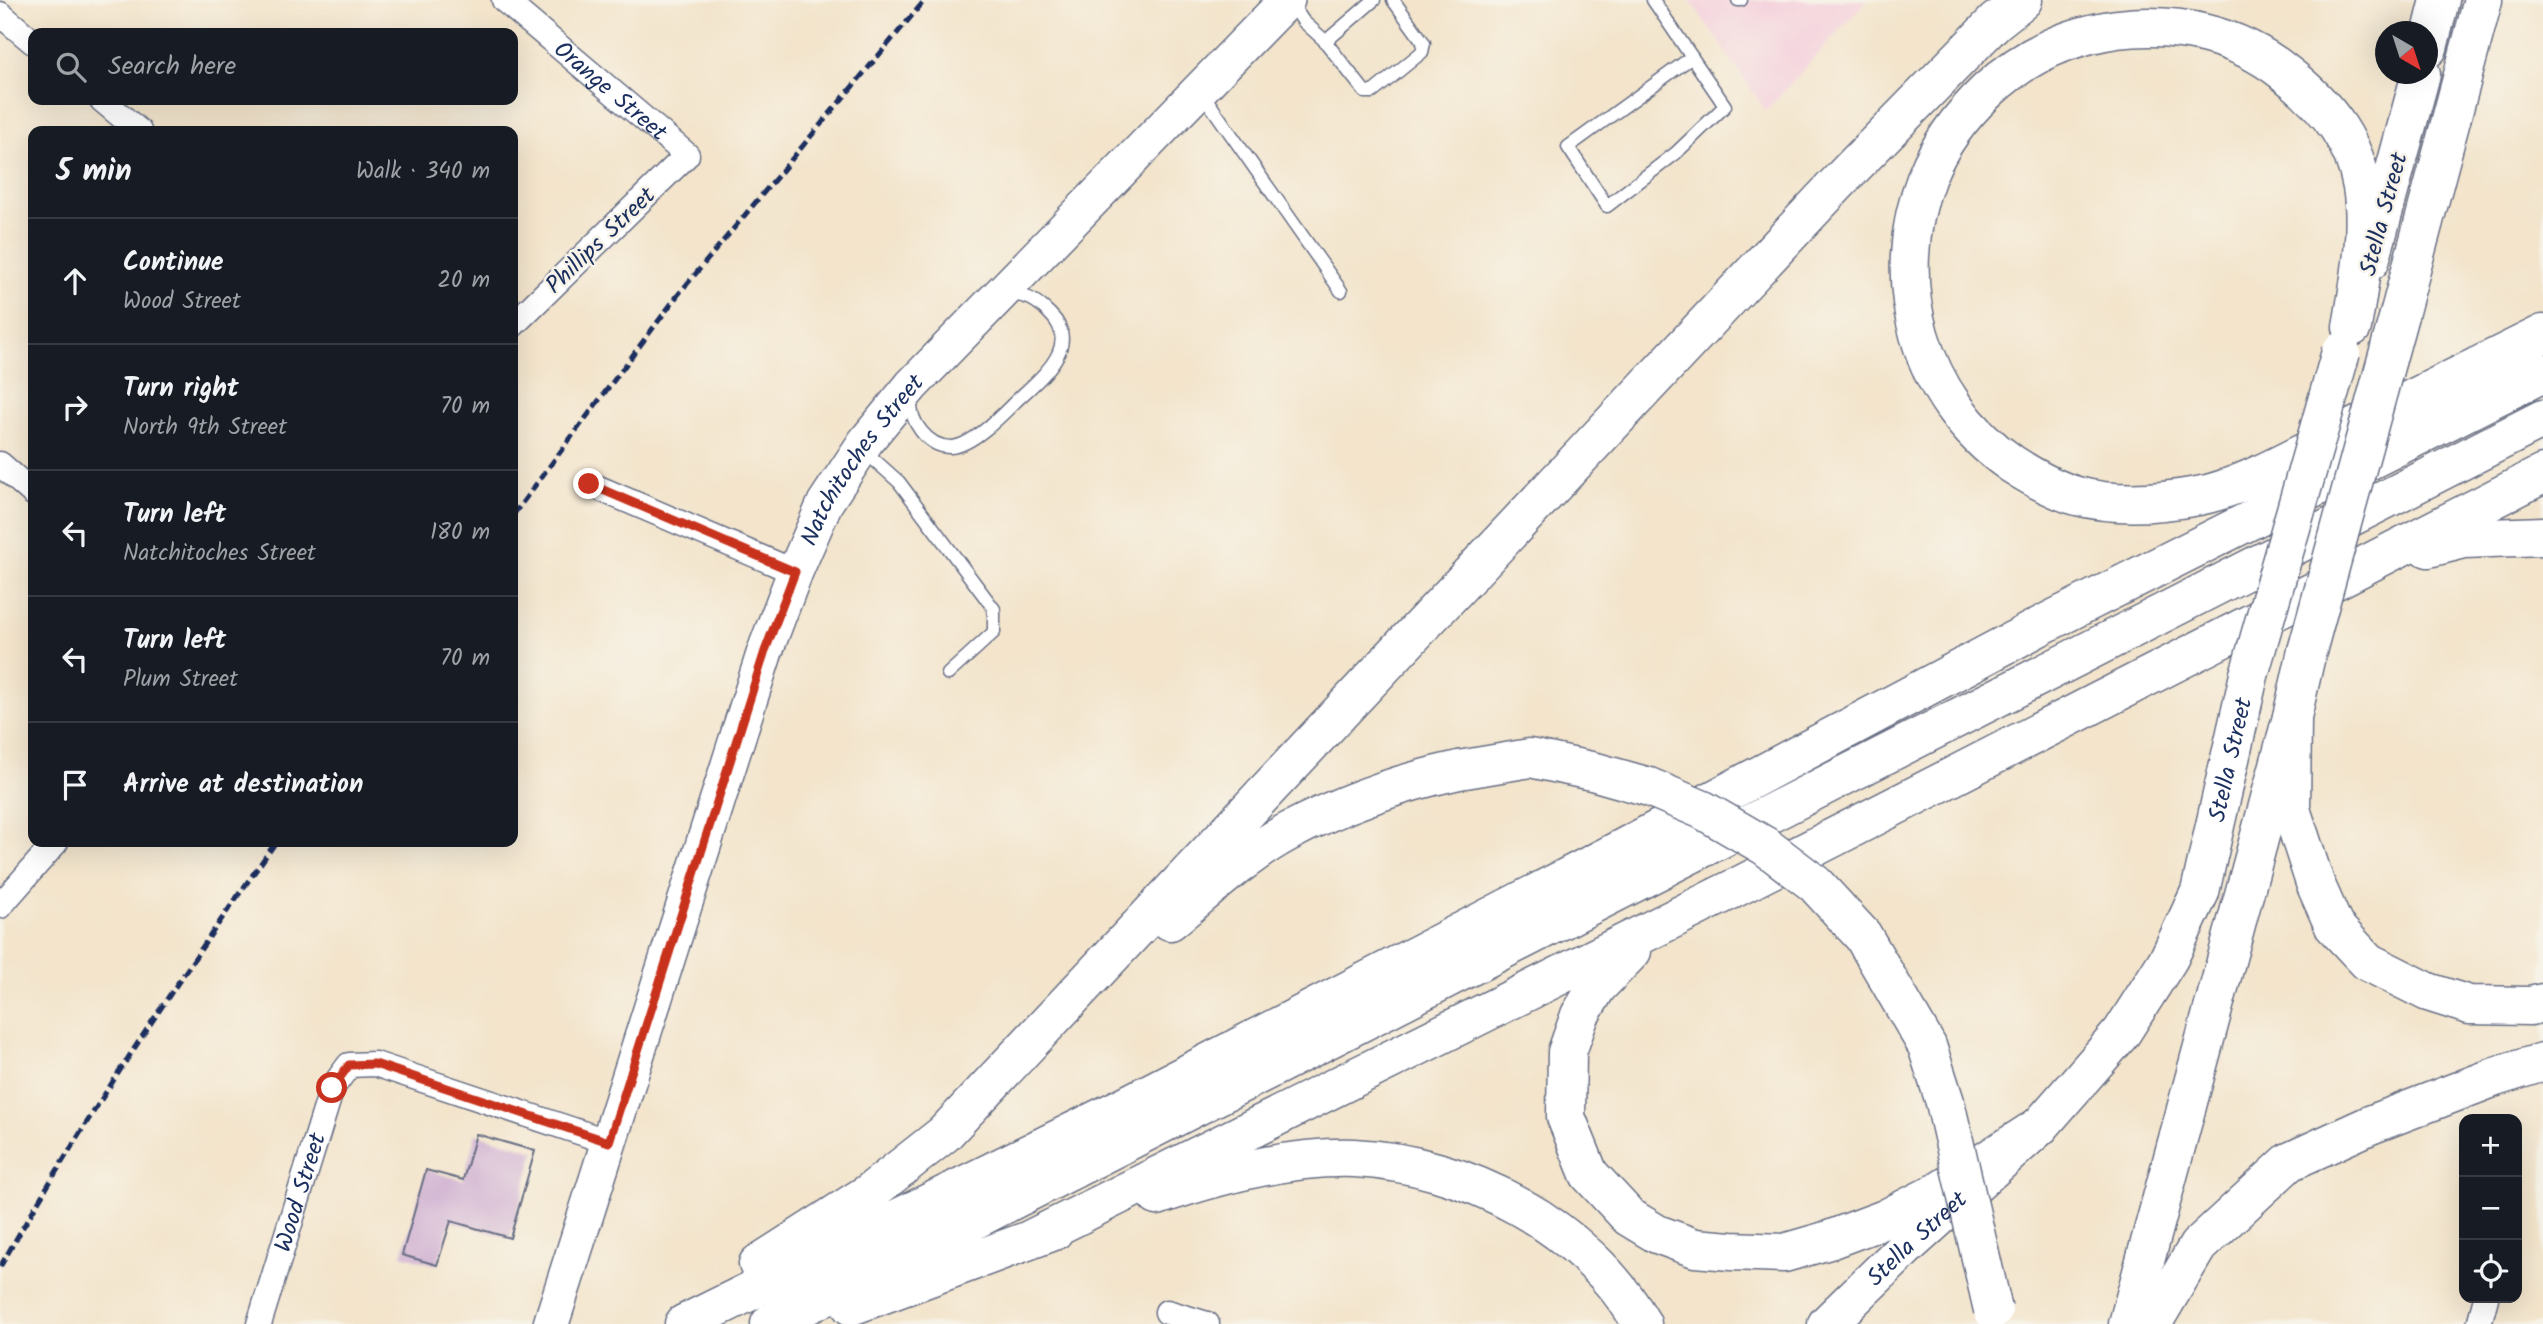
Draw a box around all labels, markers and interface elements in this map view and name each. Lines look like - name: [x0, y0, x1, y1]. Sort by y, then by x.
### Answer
- north arrow: [2375, 21, 2438, 84]
- search box: [28, 28, 518, 105]
- street label: Orange Street: [544, 32, 676, 152]
- text: Search here: [108, 46, 236, 88]
- icon: search: [52, 48, 90, 86]
- text: 5 min: [56, 148, 132, 196]
- street label: Stella Street: [2349, 148, 2420, 280]
- text: Walk · 340 m: [356, 154, 490, 190]
- street label: Phillips Street: [537, 177, 666, 304]
- text: Continue: [123, 242, 224, 284]
- icon: ahead: [56, 262, 94, 300]
- text: 20 m: [438, 263, 490, 299]
- text: Wood Street: [123, 284, 241, 320]
- street label: Natchitoches Street: [791, 365, 934, 552]
- text: Turn right: [123, 368, 239, 410]
- icon: right: [56, 388, 94, 426]
- text: 70 m: [440, 389, 490, 425]
- text: North 9th Street: [123, 410, 287, 446]
- route end: [573, 468, 604, 499]
- text: Turn left: [123, 494, 226, 536]
- icon: left: [56, 514, 94, 552]
- text: 180 m: [430, 515, 490, 551]
- text: Natchitoches Street: [123, 536, 316, 572]
- text: Turn left: [123, 620, 226, 662]
- icon: left: [56, 640, 94, 678]
- text: 70 m: [440, 641, 490, 677]
- text: Plum Street: [123, 662, 238, 698]
- street label: Stella Street: [2198, 693, 2264, 826]
- text: Arrive at destination: [123, 764, 363, 806]
- icon: arrive: [56, 766, 94, 804]
- route start: [316, 1072, 347, 1103]
- map controls: [2459, 1114, 2522, 1303]
- button: +: [2459, 1114, 2522, 1177]
- street label: Wood Street: [264, 1127, 338, 1257]
- button: −: [2459, 1177, 2522, 1240]
- street label: Stella Street: [1858, 1182, 1978, 1297]
- button: locate: [2459, 1240, 2522, 1303]

